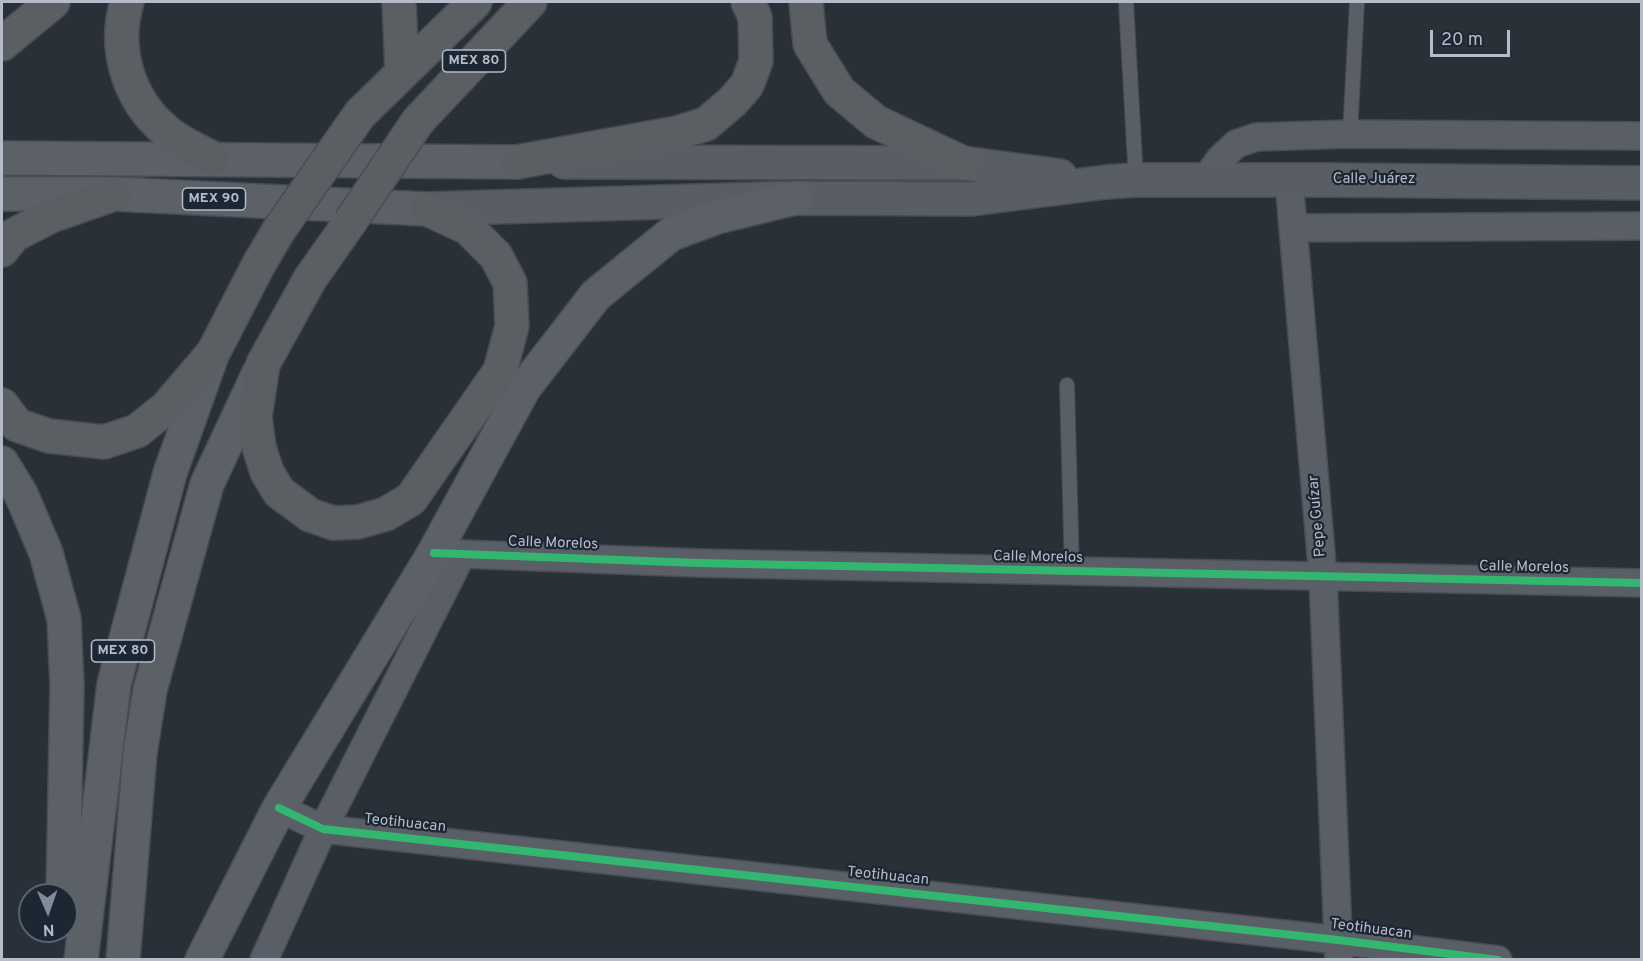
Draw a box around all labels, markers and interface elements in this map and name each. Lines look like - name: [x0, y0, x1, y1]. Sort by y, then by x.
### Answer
- scale bar: [1433, 18, 1512, 56]
- text: 20 m: [1441, 29, 1483, 52]
- road number: MEX 80: [442, 50, 506, 72]
- street label: Calle Juárez: [1333, 171, 1415, 189]
- road number: MEX 90: [182, 188, 246, 210]
- street label: Pepe Guízar: [1305, 474, 1331, 558]
- street label: Calle Morelos: [508, 533, 598, 555]
- street label: Calle Morelos: [993, 548, 1083, 568]
- street label: Calle Morelos: [1479, 558, 1569, 578]
- road number: MEX 80: [92, 640, 154, 662]
- street label: Teotihuacan: [363, 811, 447, 837]
- street label: Teotihuacan: [846, 864, 930, 890]
- north arrow: [18, 883, 78, 943]
- street label: Teotihuacan: [1329, 916, 1413, 944]
- text: N: [42, 919, 55, 939]

